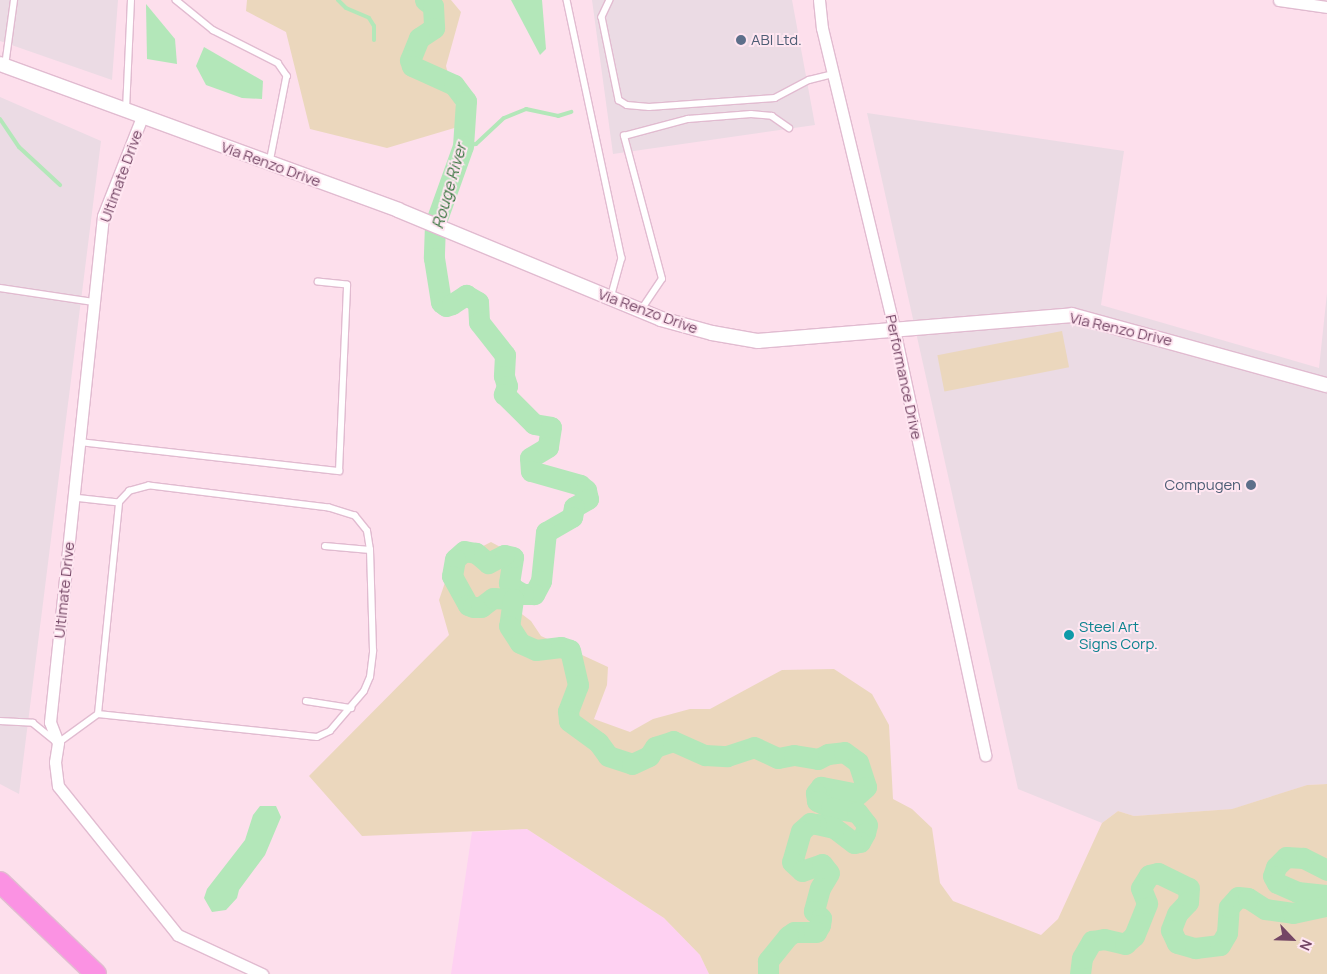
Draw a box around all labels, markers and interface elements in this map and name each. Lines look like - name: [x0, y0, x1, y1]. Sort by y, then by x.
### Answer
- place label: ABI Ltd.: [751, 31, 802, 49]
- marker: ABI Ltd.: [735, 34, 747, 46]
- street label: Ultimate Drive: [96, 127, 146, 225]
- street label: Via Renzo Drive: [219, 138, 323, 190]
- water label: Rouge River: [428, 141, 470, 231]
- street label: Via Renzo Drive: [596, 285, 700, 337]
- street label: Via Renzo Drive: [1068, 308, 1174, 350]
- street label: Performance Drive: [882, 313, 926, 441]
- place label: Compugen: [1165, 476, 1241, 494]
- marker: Compugen: [1245, 479, 1257, 491]
- street label: Ultimate Drive: [50, 541, 78, 639]
- place label: Steel Art Signs Corp.: [1079, 617, 1158, 652]
- marker: Steel Art Signs Corp.: [1063, 629, 1075, 641]
- north arrow: [1267, 914, 1317, 964]
- text: N: [1295, 937, 1317, 954]

